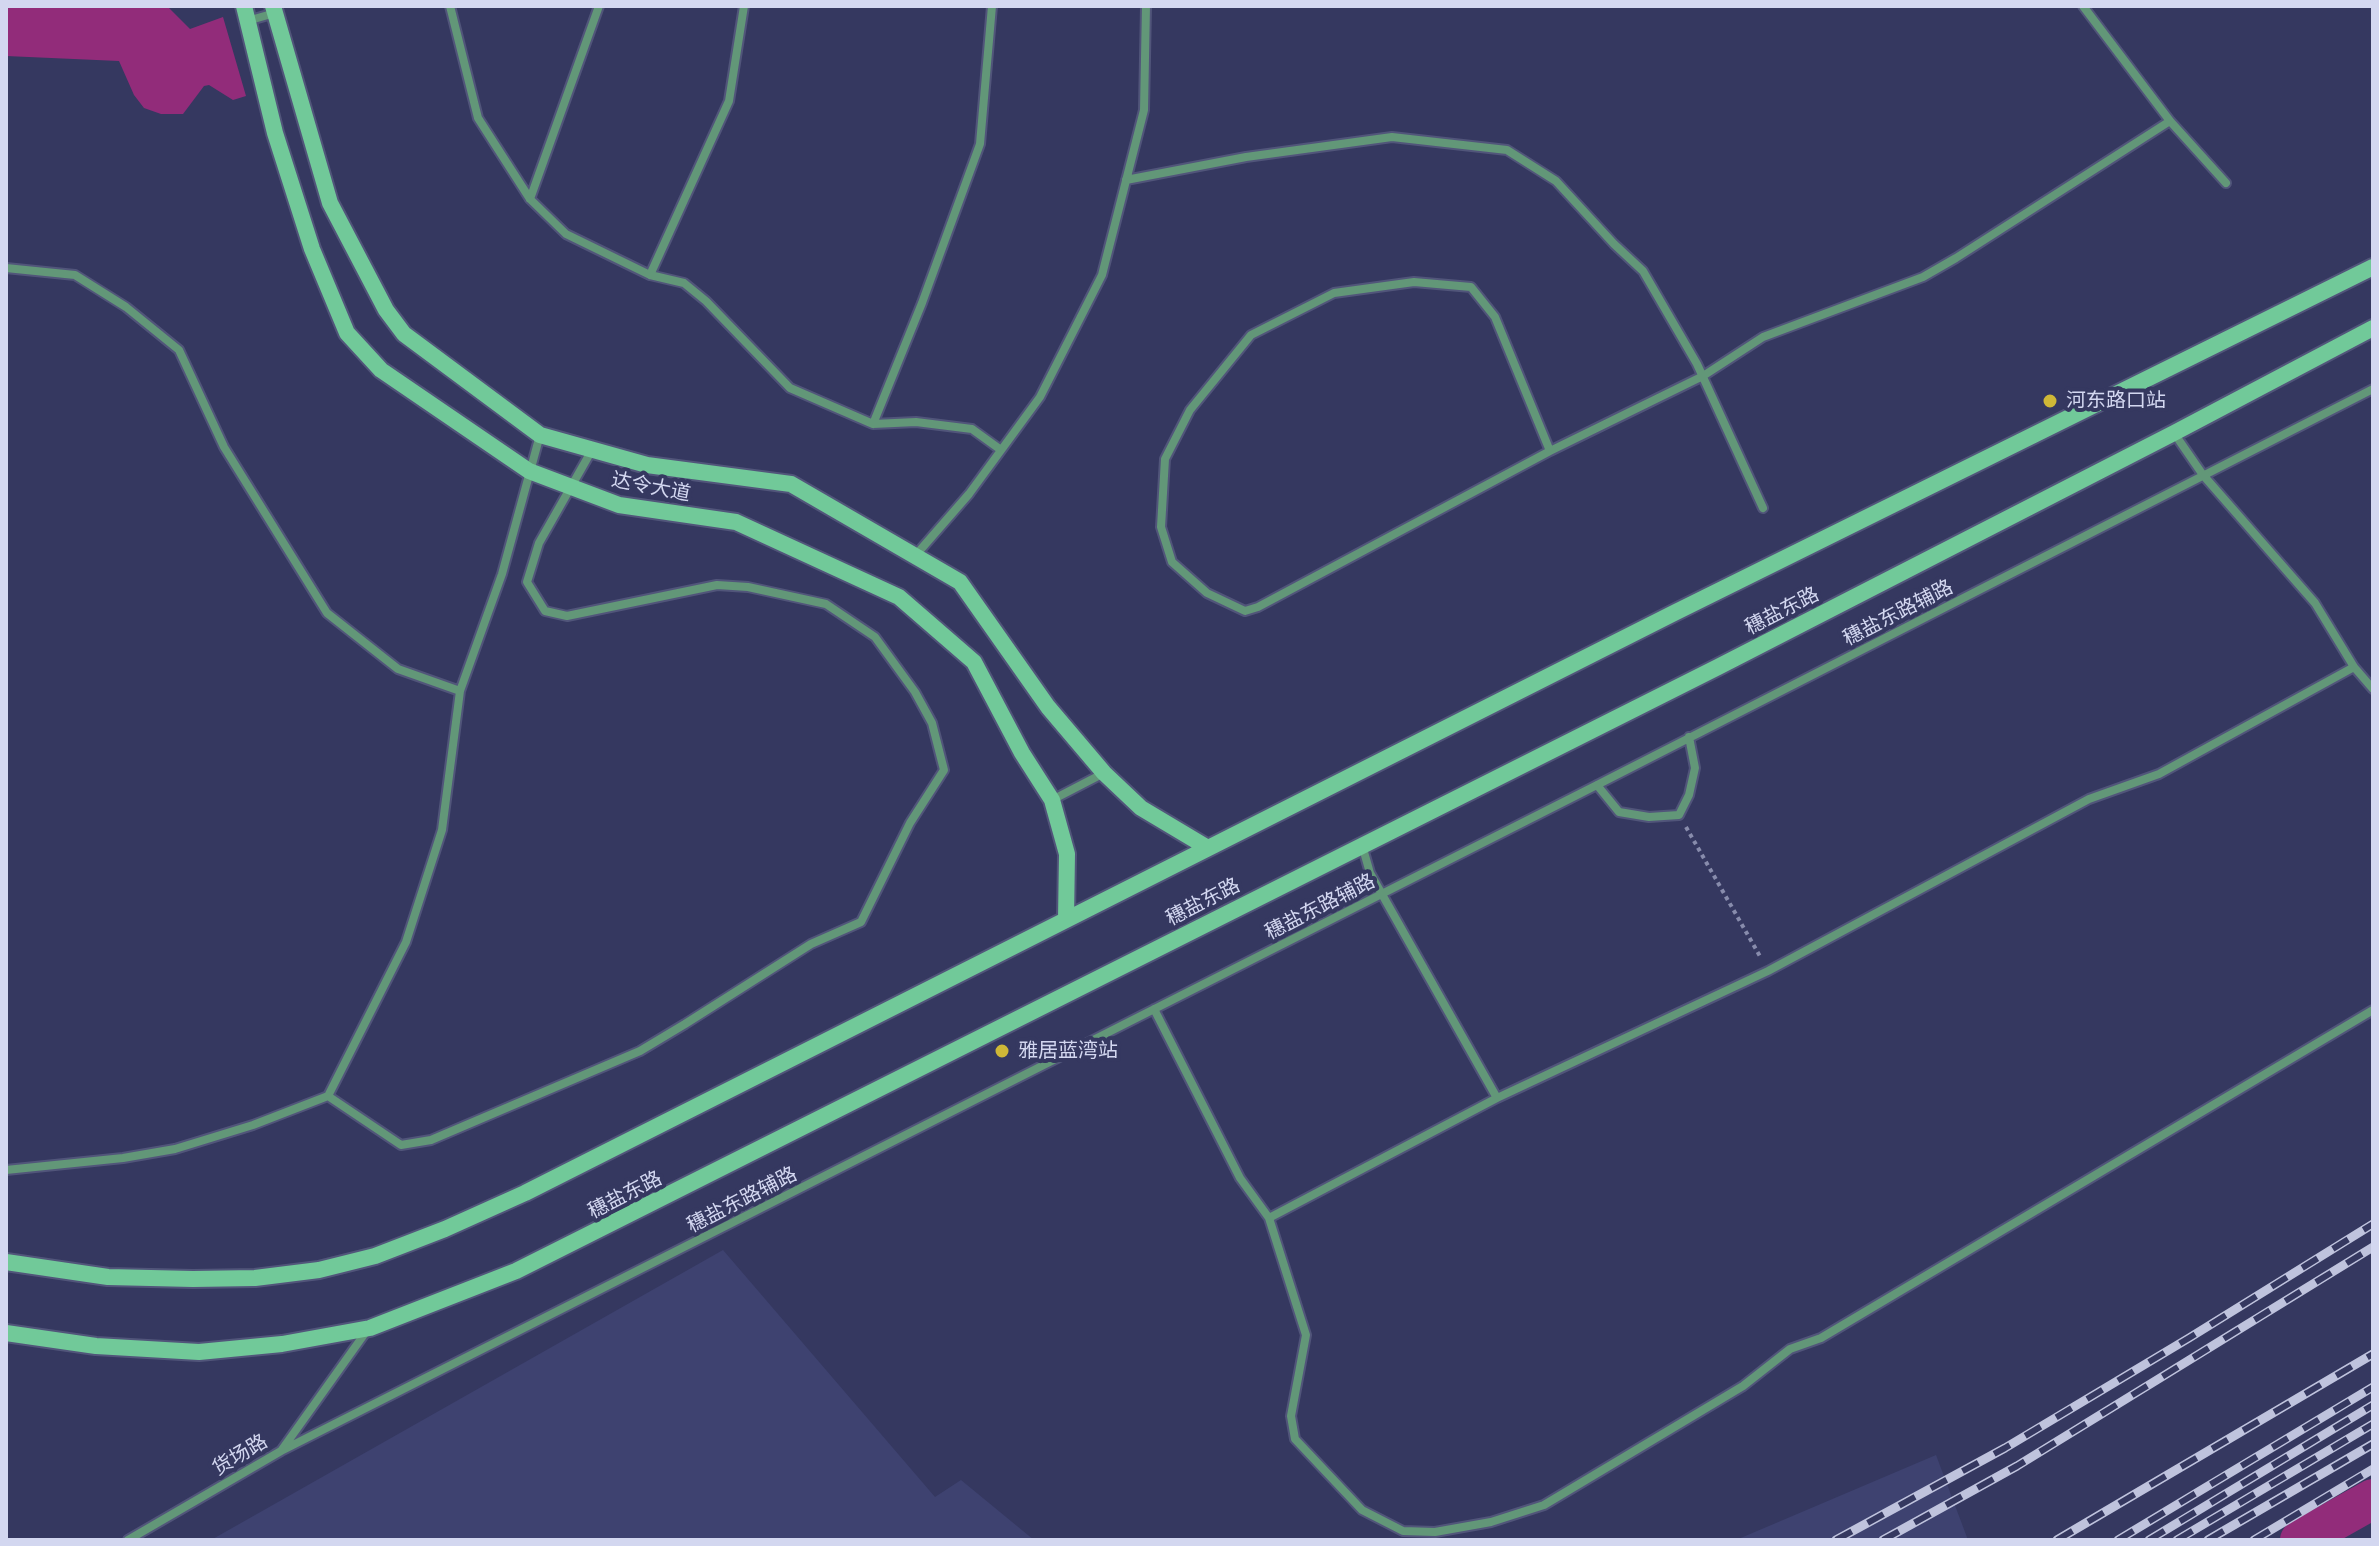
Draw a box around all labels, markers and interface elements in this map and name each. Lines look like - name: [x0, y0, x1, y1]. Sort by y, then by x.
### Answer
- place label: 河东路口站: [2066, 389, 2166, 413]
- marker: 河东路口站: [2041, 392, 2059, 410]
- street label: 达令大道: [609, 468, 693, 506]
- street label: 穗盐东路辅路: [1839, 575, 1957, 651]
- street label: 穗盐东路: [1741, 582, 1823, 640]
- street label: 穗盐东路辅路: [1261, 869, 1379, 945]
- street label: 穗盐东路: [1162, 873, 1244, 931]
- place label: 雅居蓝湾站: [1018, 1039, 1118, 1063]
- marker: 雅居蓝湾站: [993, 1042, 1011, 1060]
- street label: 穗盐东路辅路: [683, 1162, 801, 1238]
- street label: 穗盐东路: [584, 1166, 666, 1224]
- street label: 货场路: [208, 1429, 272, 1481]

